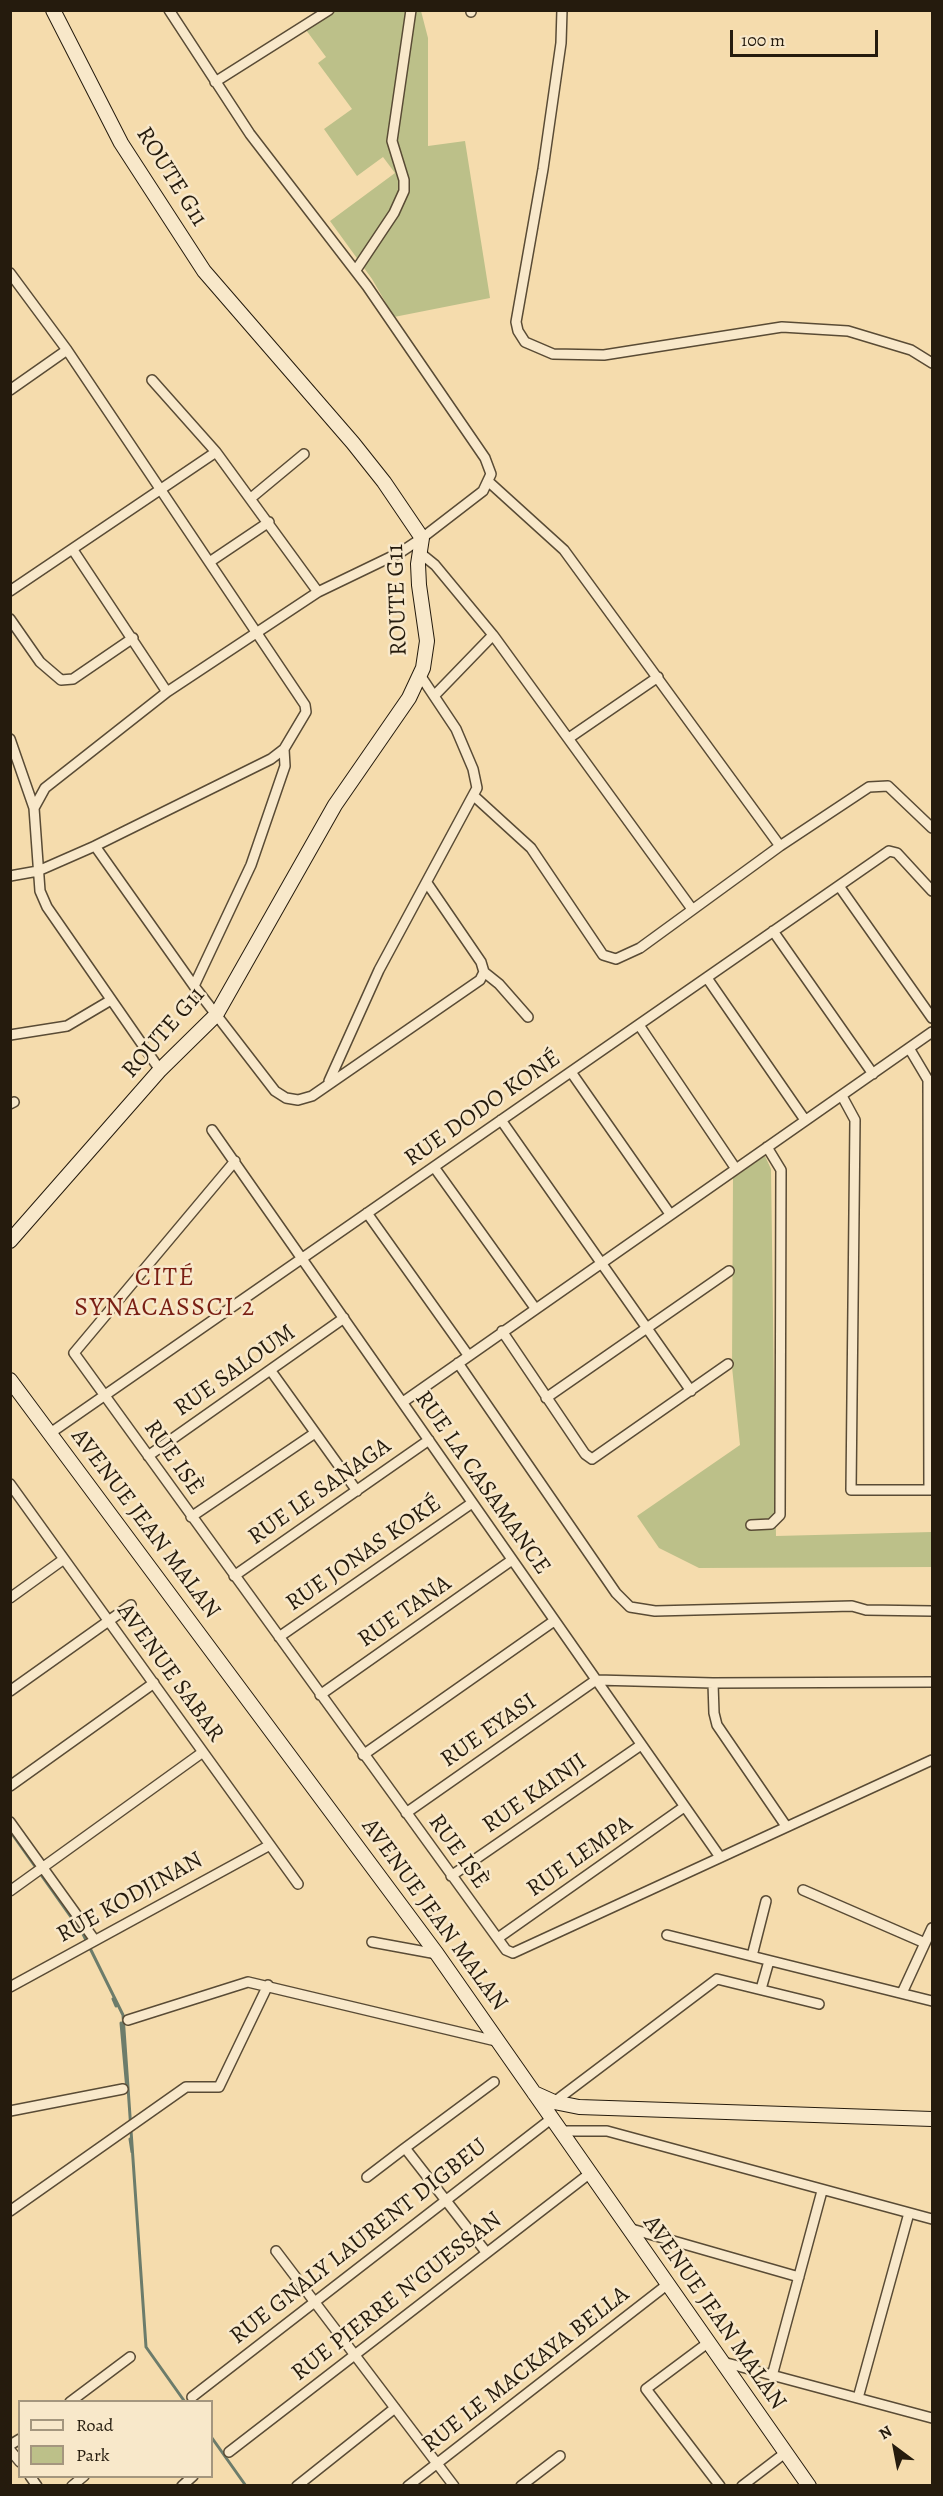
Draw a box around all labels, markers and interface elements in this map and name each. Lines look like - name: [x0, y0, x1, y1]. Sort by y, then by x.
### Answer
- scale bar: [733, 18, 882, 56]
- text: 100 m: [741, 28, 785, 52]
- street label: ROUTE G11: [129, 122, 213, 232]
- street label: ROUTE G11: [382, 544, 414, 656]
- street label: ROUTE G11: [116, 981, 212, 1085]
- street label: RUE DODO KONÉ: [399, 1044, 567, 1174]
- district label: CITÉ SYNACASSCI 2: [74, 1263, 256, 1324]
- street label: RUE SALOUM: [169, 1319, 301, 1423]
- street label: RUE LA CASAMANCE: [408, 1386, 556, 1580]
- street label: RUE ISÈ: [137, 1415, 209, 1501]
- street label: AVENUE JEAN MALAN: [64, 1423, 226, 1625]
- street label: RUE LE SANAGA: [243, 1432, 397, 1552]
- street label: RUE JONAS KOKÉ: [281, 1490, 447, 1618]
- street label: RUE TANA: [353, 1570, 457, 1654]
- street label: AVENUE SABAR: [110, 1598, 230, 1748]
- street label: RUE EYASI: [436, 1688, 542, 1774]
- street label: RUE KAINJI: [477, 1748, 593, 1840]
- street label: RUE ISÈ: [421, 1809, 495, 1895]
- street label: RUE LEMPA: [522, 1810, 638, 1904]
- street label: AVENUE JEAN MALAN: [355, 1813, 513, 2017]
- street label: RUE KODJINAN: [52, 1846, 208, 1950]
- street label: RUE GNALY LAURENT DIGBEU: [225, 2133, 493, 2351]
- street label: RUE PIERRE N'GUESSAN: [286, 2206, 508, 2388]
- street label: AVENUE JEAN MALAN: [636, 2210, 792, 2416]
- street label: RUE LE MACKAYA BELLA: [417, 2280, 635, 2460]
- legend: [18, 2400, 213, 2478]
- text: Road: [76, 2413, 113, 2437]
- north arrow: [865, 2418, 925, 2478]
- text: N: [875, 2420, 896, 2445]
- text: Park: [76, 2443, 110, 2467]

